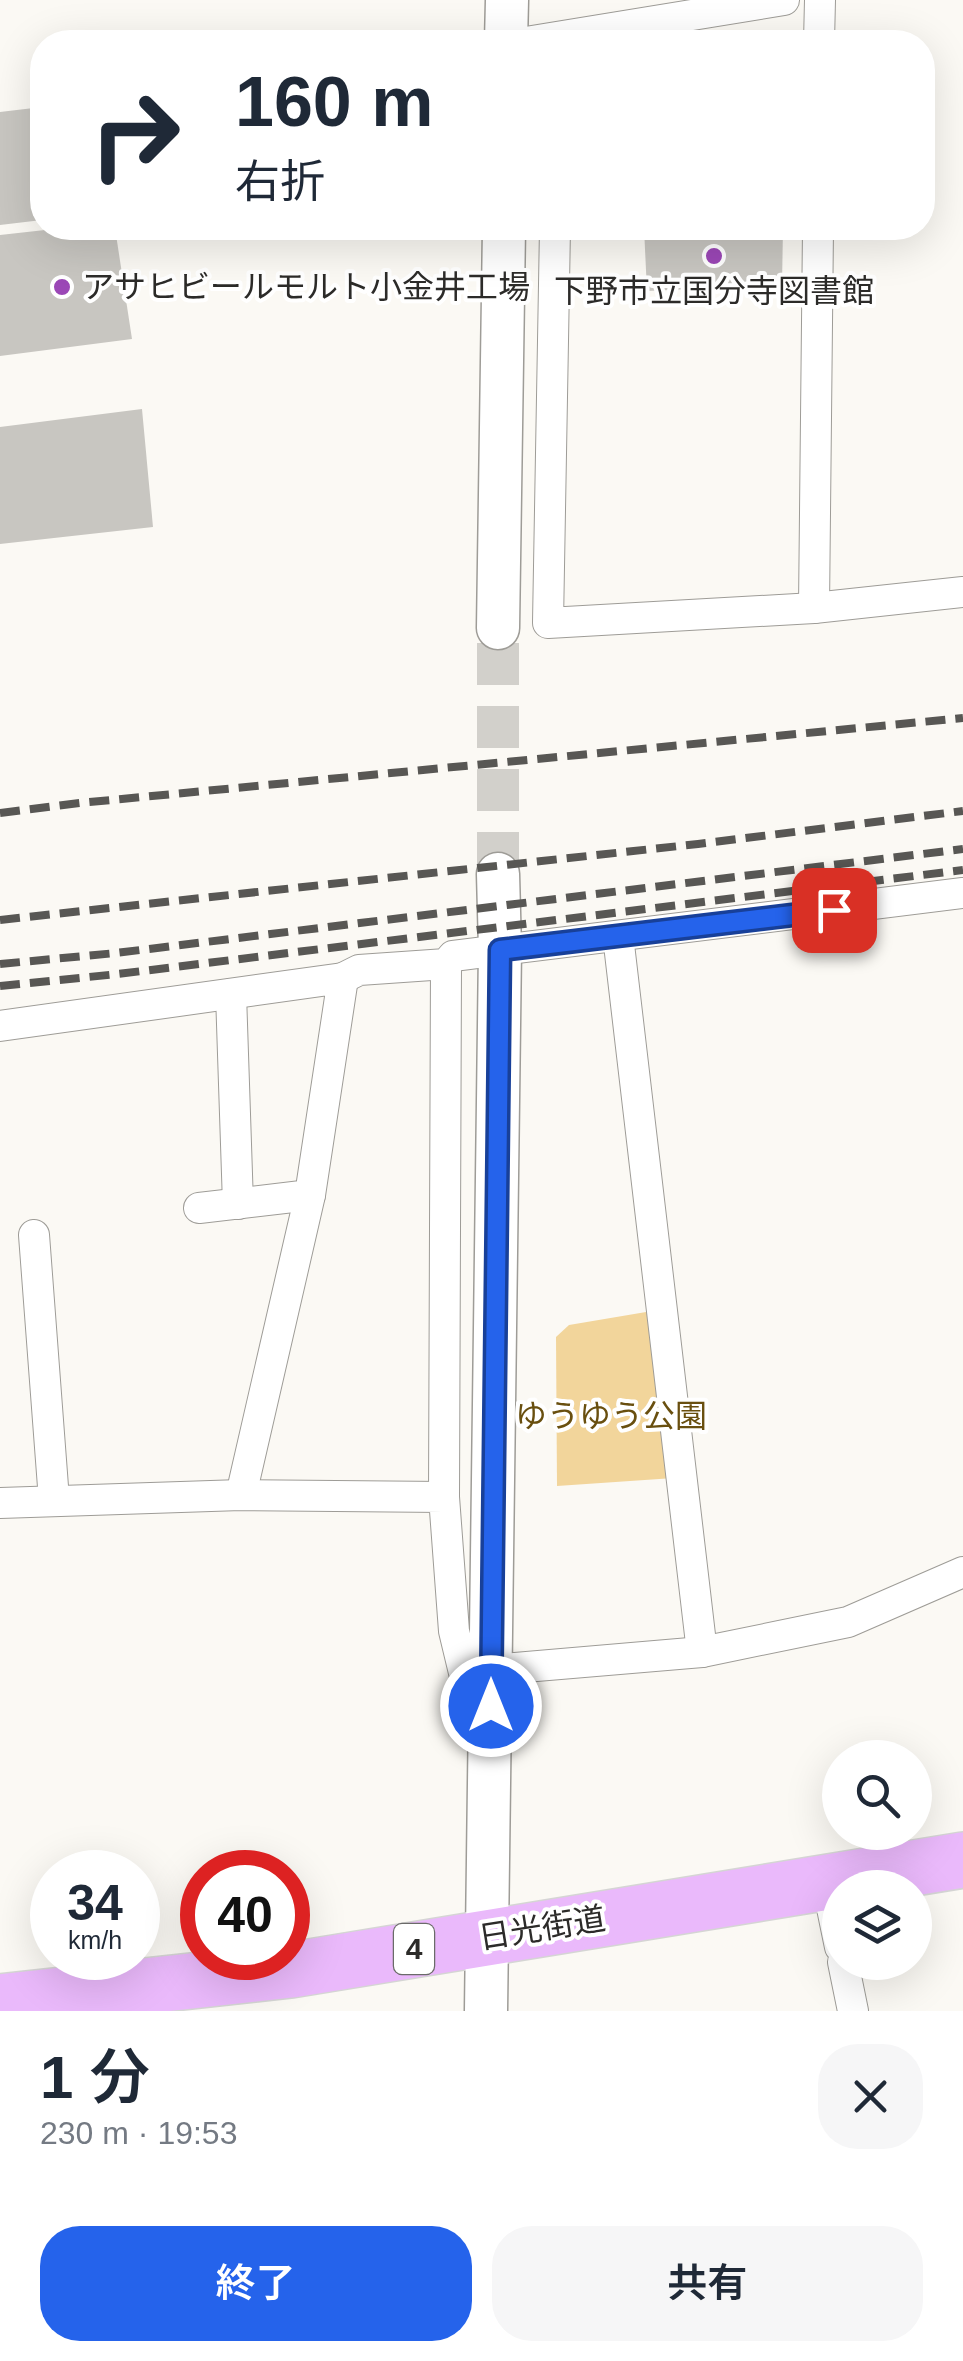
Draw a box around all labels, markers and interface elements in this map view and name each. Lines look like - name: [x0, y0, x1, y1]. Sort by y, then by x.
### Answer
- text: 160 m: [235, 63, 433, 141]
- icon: right: [70, 70, 200, 200]
- text: 右折: [235, 156, 325, 207]
- marker: 下野市立国分寺図書館: [703, 245, 725, 267]
- place label: アサヒビールモルト小金井工場: [82, 269, 530, 305]
- place label: 下野市立国分寺図書館: [554, 273, 874, 309]
- marker: アサヒビールモルト小金井工場: [51, 276, 73, 298]
- pin: [792, 868, 877, 953]
- icon: arrive: [807, 883, 862, 938]
- park label: ゆうゆう公園: [515, 1398, 707, 1434]
- position arrow: [439, 1654, 543, 1758]
- map controls: [822, 1740, 932, 1980]
- button: search: [822, 1740, 932, 1850]
- speed limit sign: 40: [180, 1850, 310, 1980]
- button: layers: [822, 1870, 932, 1980]
- text: 34: [67, 1875, 123, 1931]
- street label: 日光街道: [476, 1900, 608, 1956]
- road number: 4: [394, 1924, 434, 1974]
- text: km/h: [68, 1926, 122, 1954]
- text: 1 分: [40, 2044, 150, 2111]
- button: close: [818, 2044, 923, 2149]
- text: 230 m · 19:53: [40, 2115, 237, 2151]
- button: 終了: [40, 2226, 472, 2341]
- button: 共有: [492, 2226, 923, 2341]

